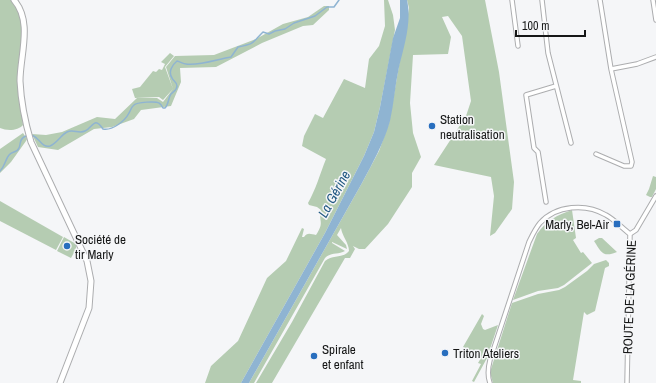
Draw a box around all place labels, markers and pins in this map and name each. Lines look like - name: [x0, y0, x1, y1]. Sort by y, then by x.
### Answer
- place label: Station neutralisation: [440, 111, 505, 143]
- marker: Station neutralisation: [427, 121, 437, 131]
- place label: Marly, Bel-Air: [545, 216, 609, 233]
- marker: Marly, Bel-Air: [612, 219, 622, 229]
- place label: Société de tir Marly: [75, 231, 126, 263]
- marker: Société de tir Marly: [62, 241, 72, 251]
- place label: Spirale et enfant: [322, 341, 364, 373]
- place label: Triton Ateliers: [453, 345, 519, 362]
- marker: Triton Ateliers: [440, 348, 450, 358]
- marker: Spirale et enfant: [309, 351, 319, 361]

